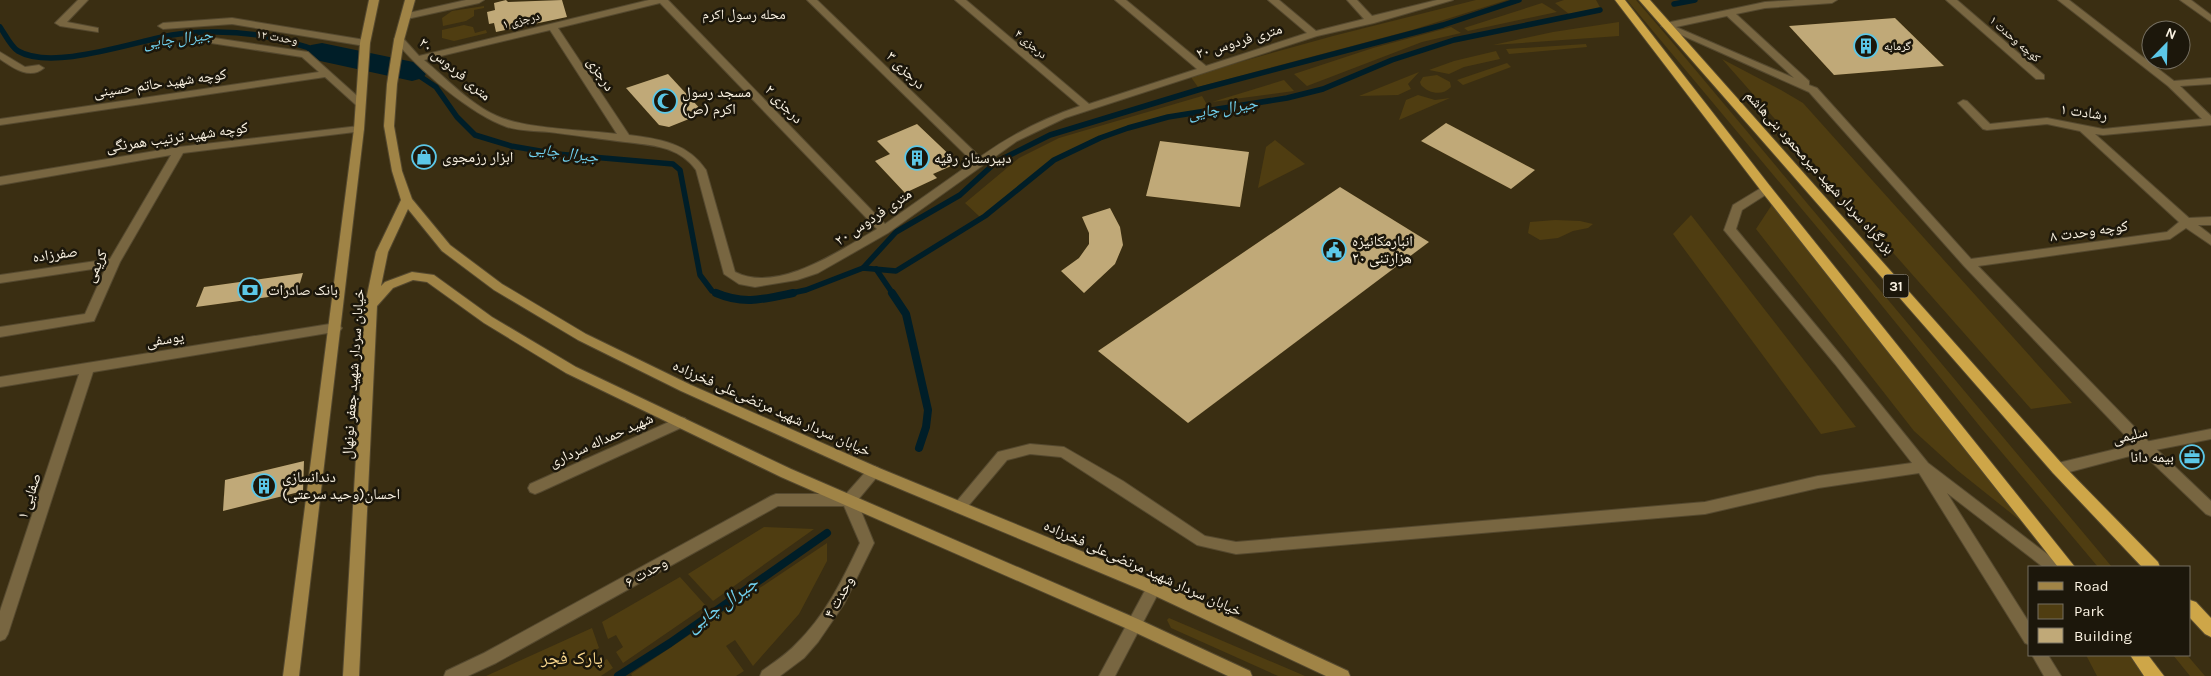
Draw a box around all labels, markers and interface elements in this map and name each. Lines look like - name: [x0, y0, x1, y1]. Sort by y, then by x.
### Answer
- district label: محله رسول اکرم: [702, 6, 786, 24]
- street label: درجزی ۱: [501, 9, 541, 31]
- street label: کوچه وحدت ۱: [1987, 13, 2043, 65]
- street label: ۲۰ متری فردوس: [1194, 19, 1285, 64]
- north arrow: [2141, 20, 2191, 70]
- water label: جیرال چایی: [142, 24, 215, 53]
- text: N: [2163, 24, 2179, 43]
- street label: وحدت ۱۲: [255, 27, 299, 47]
- street label: درجزی ۴: [1012, 27, 1050, 62]
- building icon: گرمابه: [1853, 33, 1879, 59]
- street label: ۲۰ متری فردوس: [414, 34, 495, 105]
- place label: گرمابه: [1884, 39, 1911, 53]
- street label: درجزی ۳: [882, 47, 929, 94]
- street label: درجزی: [583, 54, 619, 95]
- street label: کوچه شهید حاتم حسینی: [92, 65, 228, 102]
- street label: درجزی ۲: [760, 81, 807, 128]
- place label: مسجد رسول اکرم (ص): [682, 83, 751, 119]
- street label: بزرگراه سردار شهید میرمحمود بنی‌هاشم: [1741, 86, 1898, 258]
- mosque icon: مسجد رسول اکرم (ص): [652, 88, 678, 114]
- water label: جیرال چایی: [1187, 93, 1260, 124]
- street label: رشادت ۱: [2059, 100, 2109, 124]
- street label: کوچه شهید ترتیب همرنگی: [105, 118, 249, 157]
- water label: جیرال چایی: [528, 138, 601, 167]
- shop icon: ابزار رزمجوی: [411, 144, 437, 170]
- building icon: دبیرستان رقیه: [904, 145, 930, 171]
- place label: ابزار رزمجوی: [442, 148, 513, 167]
- place label: دبیرستان رقیه: [934, 149, 1011, 168]
- street label: ۲۰ متری فردوس: [831, 185, 916, 250]
- street label: کوچه وحدت ۸: [2049, 217, 2129, 245]
- place label: انبارمکانیزه ۲۰ هزارتنی: [1352, 232, 1413, 268]
- public building icon: انبارمکانیزه ۲۰ هزارتنی: [1321, 237, 1347, 263]
- street label: صفرزاده: [31, 242, 79, 266]
- street label: کریمی: [81, 247, 112, 286]
- road number: 31: [1884, 274, 1908, 298]
- bank icon: بانک صادرات: [237, 277, 263, 303]
- place label: بانک صادرات: [268, 281, 338, 299]
- street label: خیابان سردار شهید جعفر نونهال: [338, 288, 369, 460]
- street label: یوسفی: [145, 327, 186, 352]
- street label: خیابان سردار شهید مرتضی‌علی فخرزاده: [670, 356, 874, 461]
- street label: شهید حمداله سرداری: [546, 409, 657, 472]
- street label: سلیمی: [2111, 422, 2150, 449]
- office icon: بیمه دانا: [2179, 444, 2205, 470]
- place label: بیمه دانا: [2130, 448, 2174, 466]
- place label: دندانسازی احسان(وحید سرعتی): [282, 468, 400, 504]
- street label: صفایی ۱: [13, 471, 46, 522]
- building icon: دندانسازی احسان(وحید سرعتی): [251, 473, 277, 499]
- street label: خیابان سردار شهید مرتضی‌علی فخرزاده: [1041, 516, 1245, 621]
- street label: وحدت ۶: [622, 553, 670, 591]
- legend: [2028, 566, 2191, 656]
- water label: جیرال چایی: [682, 571, 763, 637]
- street label: وحدت ۴: [820, 573, 858, 621]
- text: Road: [2074, 577, 2109, 595]
- text: Park: [2074, 602, 2104, 620]
- text: Building: [2074, 627, 2132, 645]
- park label: پارک فجر: [540, 647, 603, 669]

